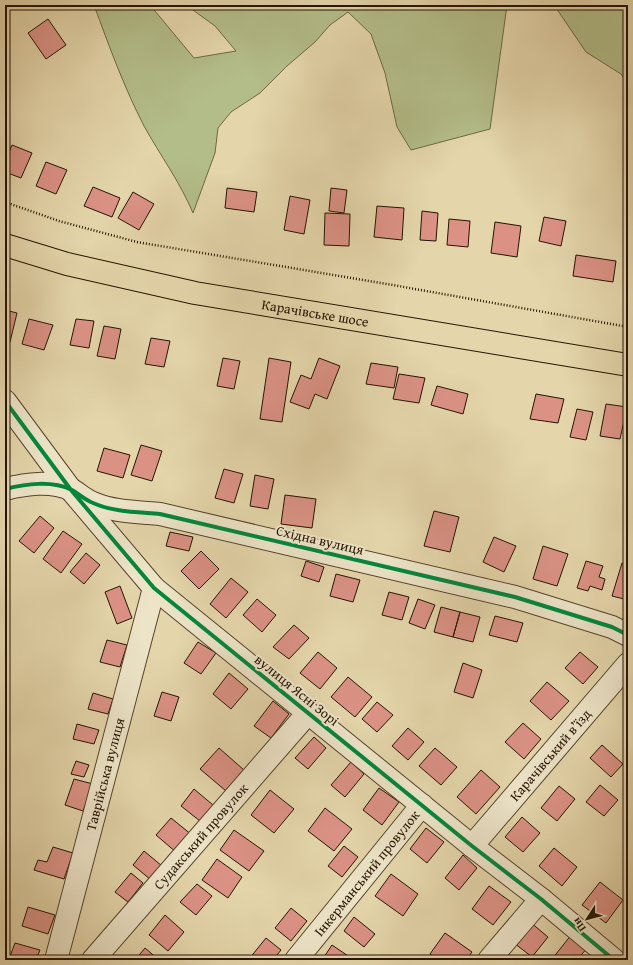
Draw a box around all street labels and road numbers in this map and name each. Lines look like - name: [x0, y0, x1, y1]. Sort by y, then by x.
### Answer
- street label: Карачівське шосе: [260, 294, 371, 332]
- street label: Східна вулиця: [274, 520, 366, 560]
- street label: вулиця Ясні Зорі: [250, 650, 344, 730]
- street label: Карачівський в’їзд: [505, 704, 596, 805]
- street label: Таврійська вулиця: [80, 716, 129, 833]
- street label: Судакський провулок: [149, 778, 253, 894]
- street label: Інкерманський провулок: [309, 805, 424, 940]

